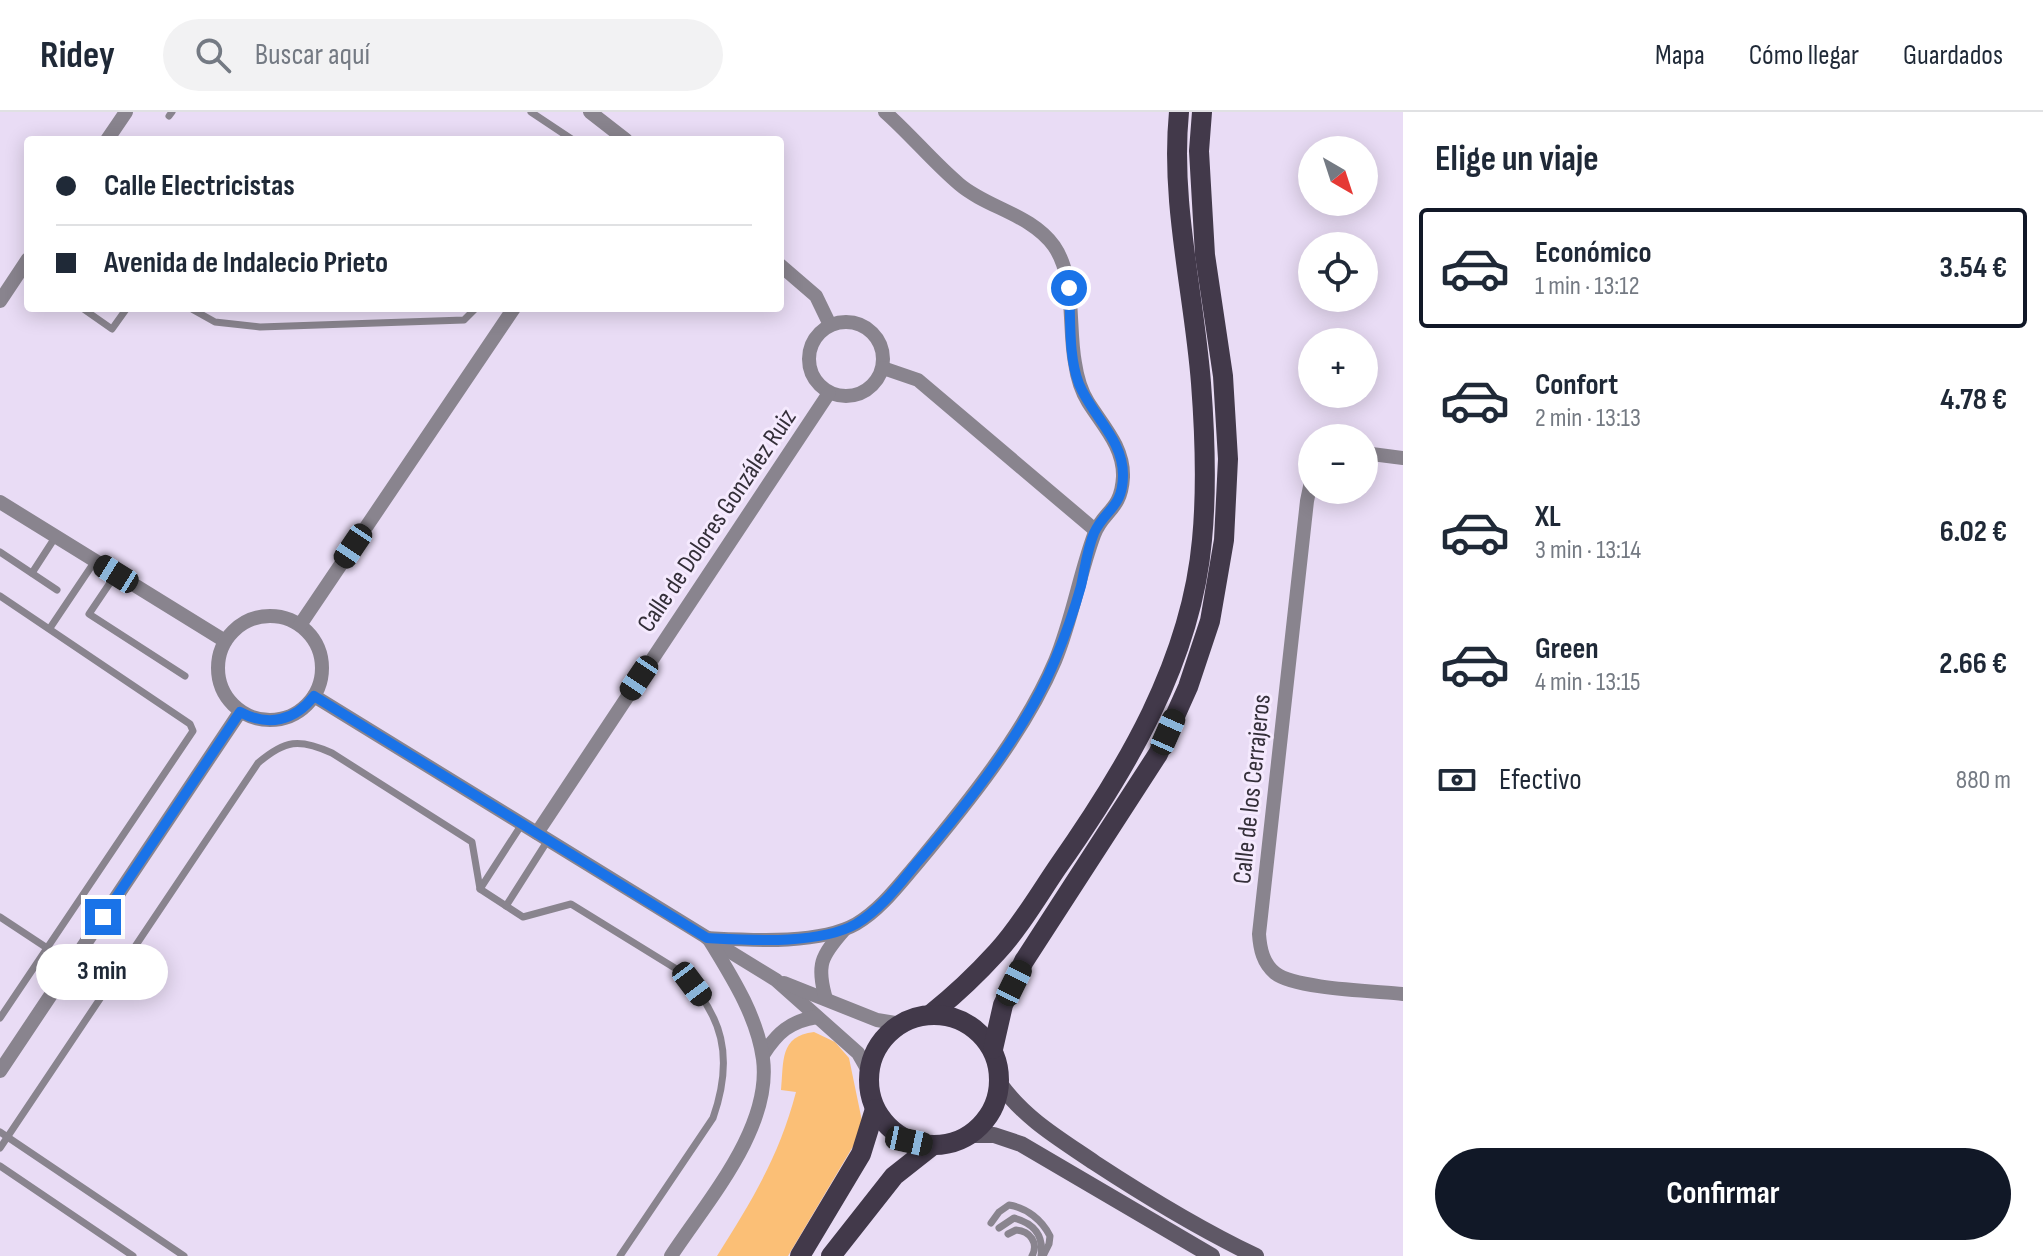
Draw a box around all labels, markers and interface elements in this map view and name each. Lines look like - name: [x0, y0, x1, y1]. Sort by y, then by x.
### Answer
- search box: [163, 19, 723, 91]
- text: Ridey: [40, 33, 115, 78]
- icon: search: [191, 33, 235, 77]
- text: Buscar aquí: [255, 37, 370, 73]
- text: Mapa: [1655, 39, 1705, 72]
- text: Cómo llegar: [1749, 39, 1859, 72]
- text: Guardados: [1903, 39, 2003, 72]
- north arrow: [1298, 136, 1378, 216]
- map controls: [1298, 136, 1378, 504]
- text: Elige un viaje: [1435, 138, 1599, 181]
- text: Calle Electricistas: [104, 168, 295, 204]
- button: locate: [1298, 232, 1378, 312]
- icon: car: [1439, 232, 1511, 304]
- text: Económico: [1535, 235, 1652, 271]
- text: Avenida de Indalecio Prieto: [104, 245, 388, 281]
- text: 3.54 €: [1940, 250, 2007, 286]
- route start: [1051, 270, 1087, 306]
- text: 1 min · 13:12: [1535, 271, 1639, 302]
- button: +: [1298, 328, 1378, 408]
- icon: car: [1439, 364, 1511, 436]
- text: Confort: [1535, 367, 1618, 403]
- text: 4.78 €: [1940, 382, 2007, 418]
- text: 2 min · 13:13: [1535, 403, 1641, 434]
- street label: Calle de Dolores González Ruiz: [631, 404, 803, 638]
- button: −: [1298, 424, 1378, 504]
- icon: car: [1439, 496, 1511, 568]
- text: XL: [1535, 499, 1561, 535]
- text: 6.02 €: [1940, 514, 2007, 550]
- car: [330, 519, 376, 573]
- text: 3 min · 13:14: [1535, 535, 1641, 566]
- car: [89, 551, 143, 597]
- icon: car: [1439, 628, 1511, 700]
- text: Green: [1535, 631, 1599, 667]
- text: 2.66 €: [1939, 646, 2007, 682]
- car: [616, 651, 662, 705]
- text: 4 min · 13:15: [1535, 667, 1641, 698]
- street label: Calle de los Cerrajeros: [1227, 693, 1278, 886]
- car: [1147, 705, 1189, 759]
- icon: cash: [1435, 758, 1479, 802]
- text: Efectivo: [1499, 762, 1582, 798]
- text: 880 m: [1956, 765, 2011, 796]
- route end: [85, 899, 121, 935]
- callout: 3 min: [37, 945, 169, 1001]
- text: 3 min: [77, 956, 127, 987]
- car: [993, 956, 1035, 1010]
- car: [668, 958, 716, 1010]
- car: [883, 1124, 935, 1158]
- button: Confirmar: [1435, 1148, 2011, 1240]

